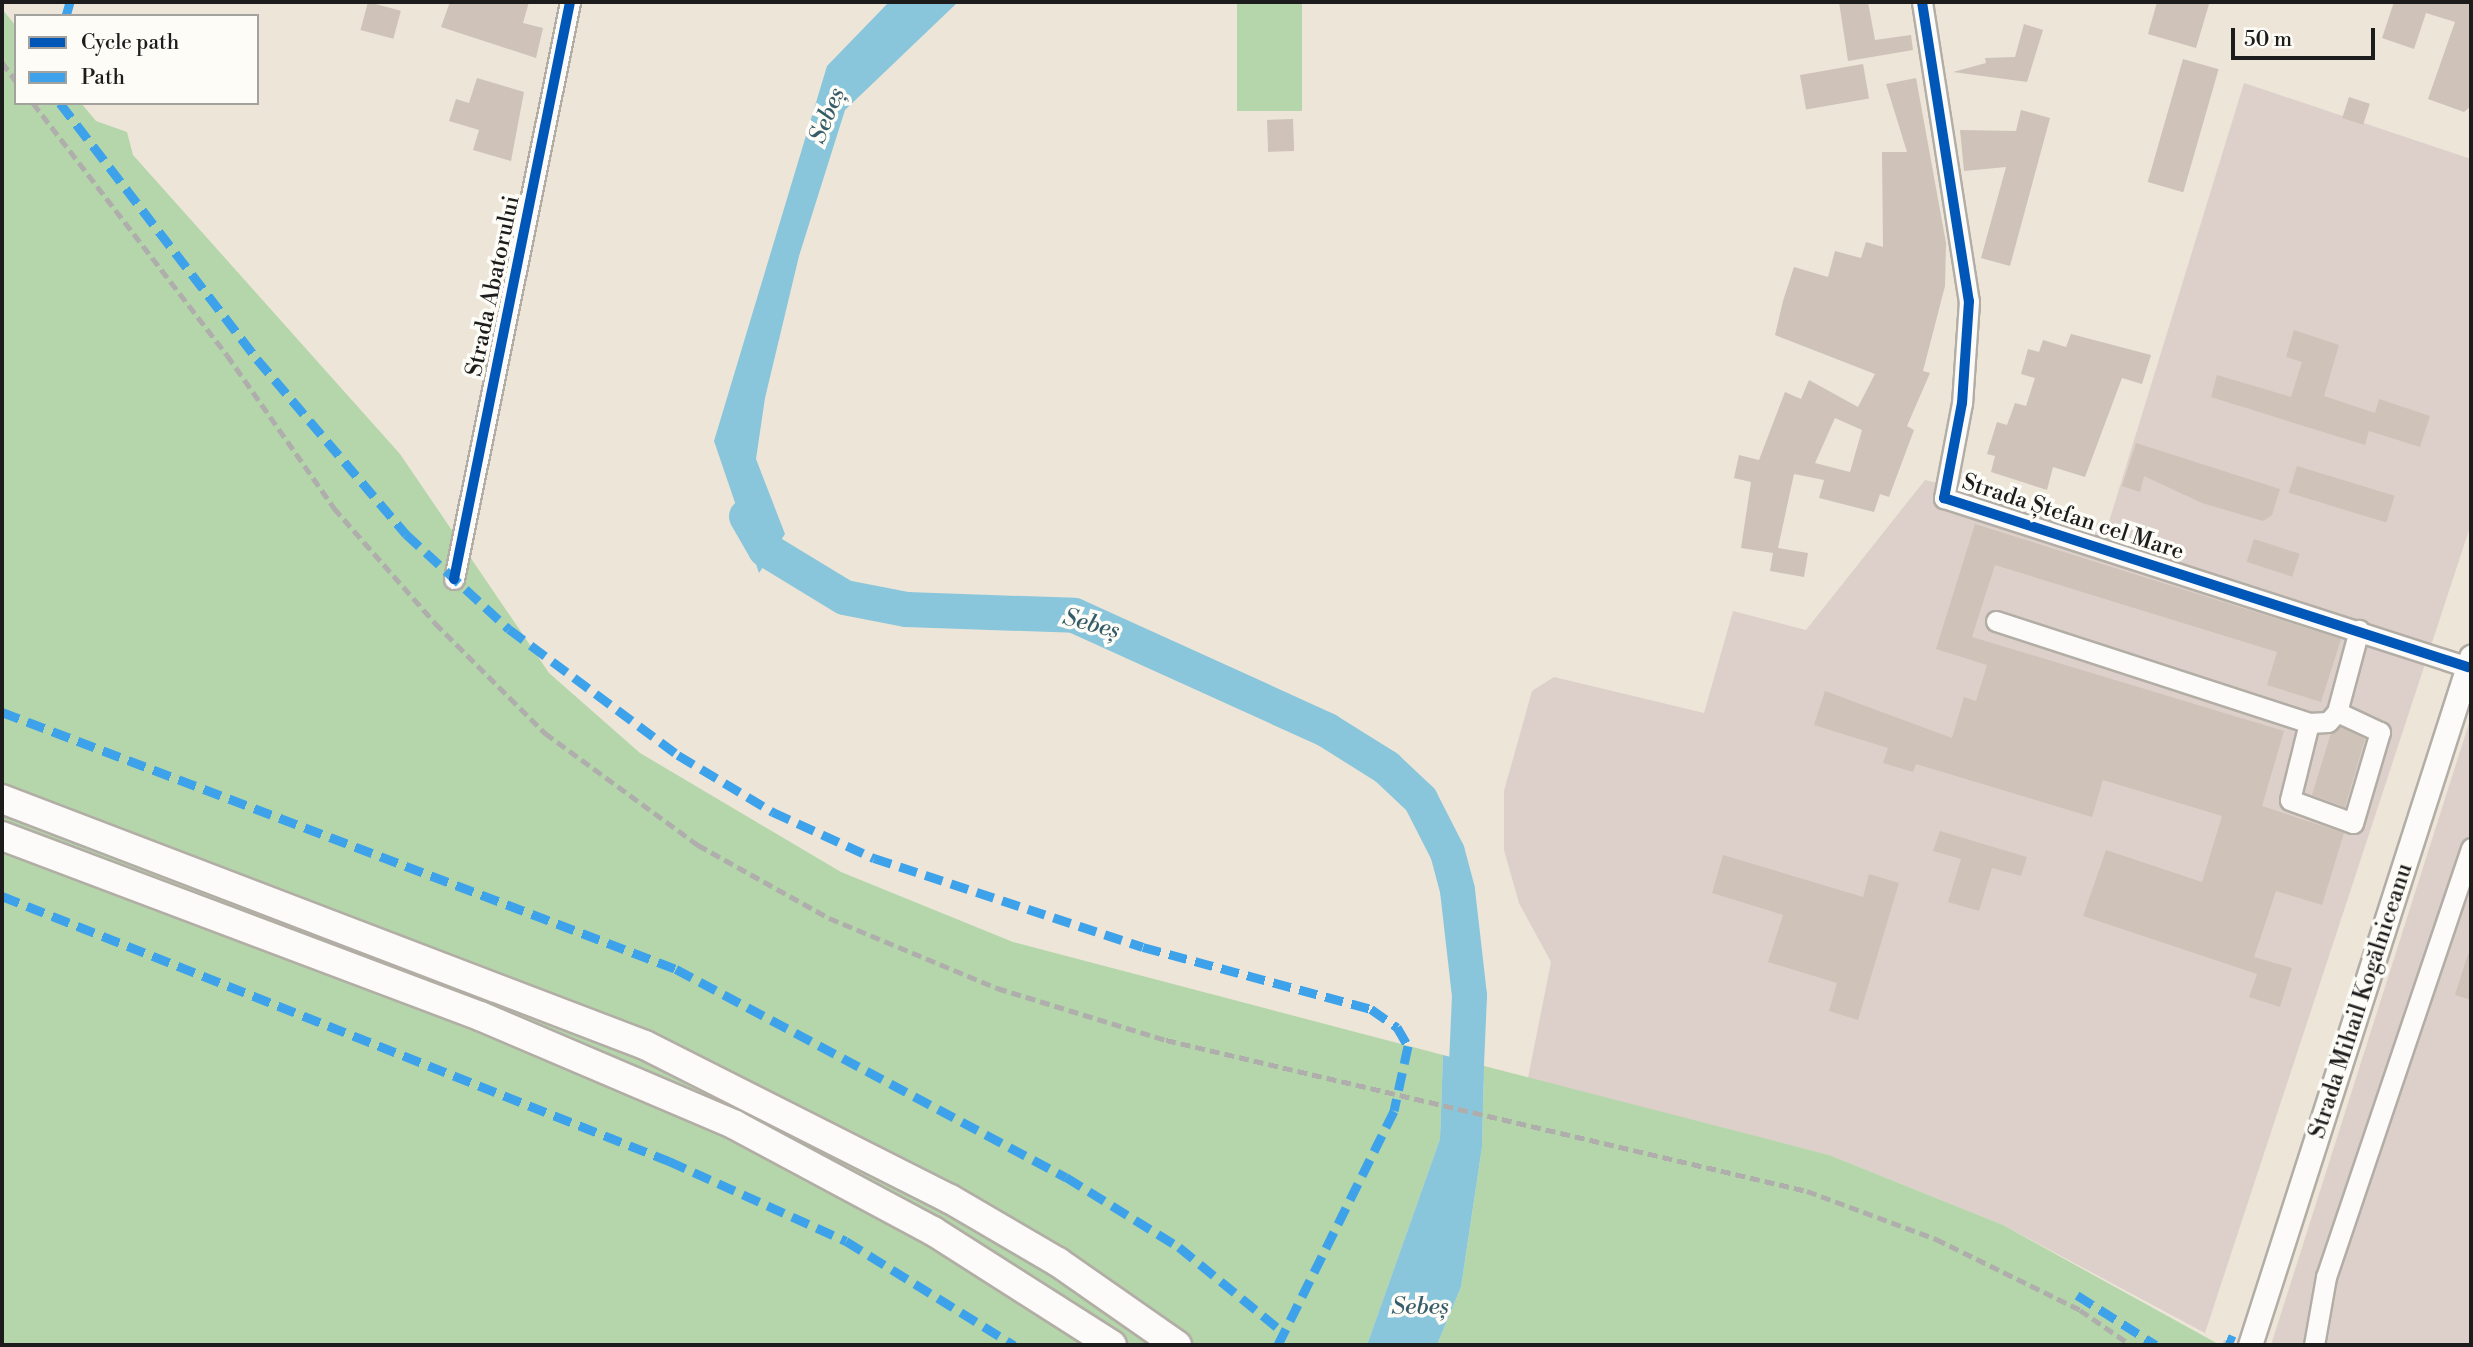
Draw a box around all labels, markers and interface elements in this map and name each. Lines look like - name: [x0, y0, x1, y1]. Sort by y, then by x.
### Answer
- legend: [14, 14, 259, 105]
- scale bar: [2235, 14, 2378, 58]
- text: 50 m: [2244, 27, 2292, 53]
- text: Cycle path: [81, 30, 179, 56]
- text: Path: [81, 65, 125, 91]
- water label: Sebeș: [804, 84, 852, 148]
- street label: Strada Abatorului: [460, 193, 526, 379]
- street label: Strada Ștefan cel Mare: [1959, 468, 2187, 566]
- water label: Sebeș: [1059, 604, 1123, 646]
- street label: Strada Mihail Kogălniceanu: [2303, 860, 2419, 1142]
- water label: Sebeș: [1391, 1294, 1449, 1322]

